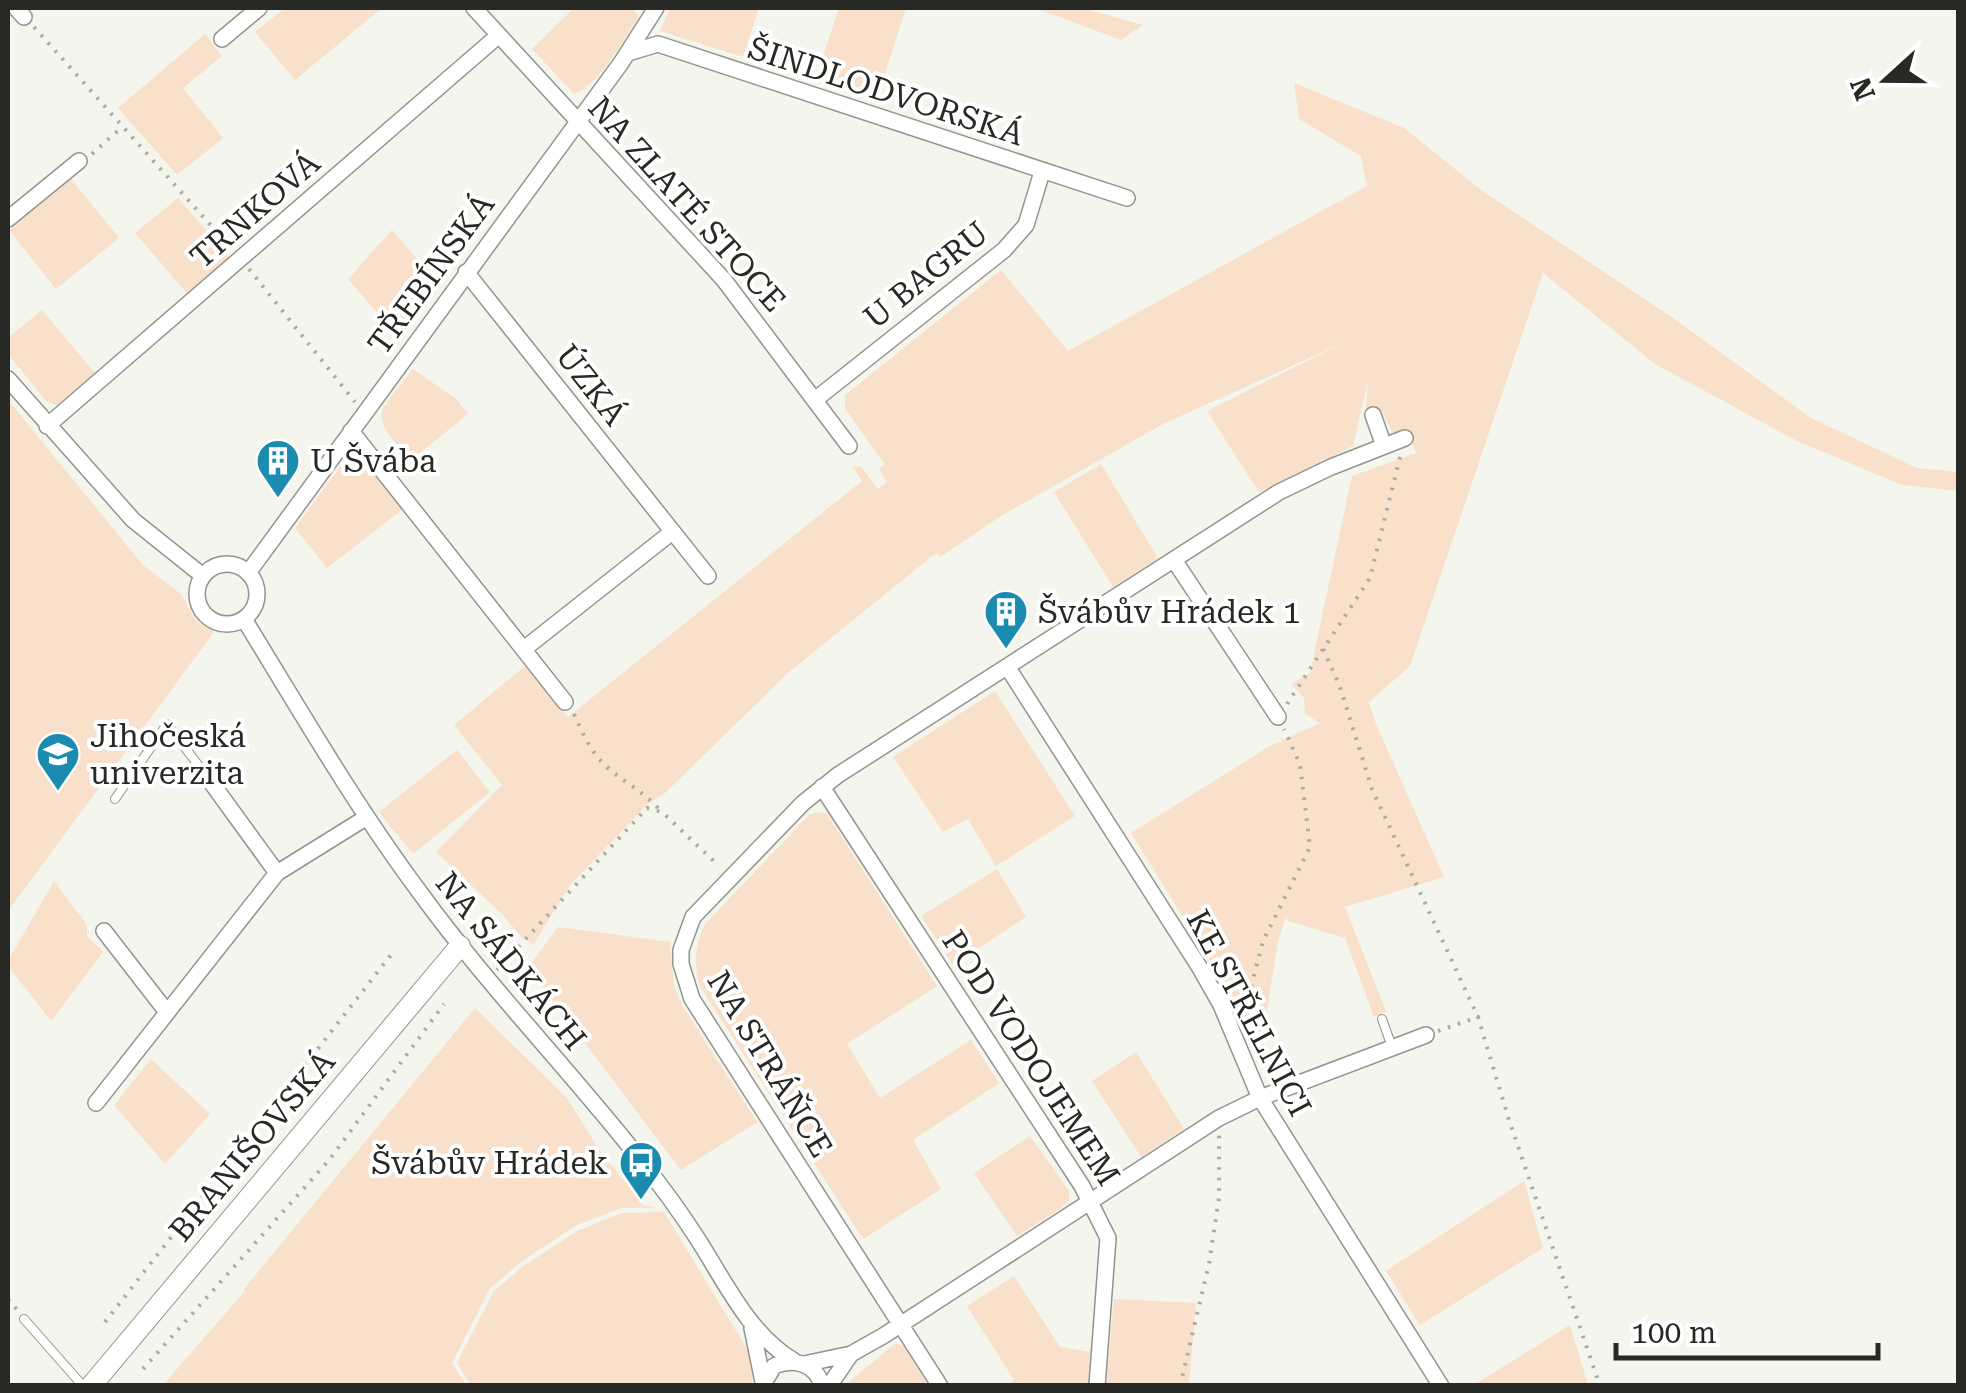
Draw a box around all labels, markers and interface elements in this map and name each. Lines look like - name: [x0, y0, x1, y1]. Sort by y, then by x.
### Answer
- street label: ŠINDLODVORSKÁ: [744, 29, 1029, 154]
- north arrow: [1836, 30, 1936, 130]
- text: N: [1844, 73, 1882, 105]
- street label: NA ZLATÉ STOCE: [581, 89, 793, 319]
- street label: TRNKOVÁ: [183, 143, 328, 276]
- street label: TŘEBÍNSKÁ: [360, 186, 502, 362]
- street label: U BAGRU: [856, 213, 996, 337]
- street label: ÚZKÁ: [548, 336, 635, 433]
- building icon: U Švába: [255, 438, 301, 499]
- place label: U Švába: [310, 442, 436, 480]
- building icon: Švábův Hrádek 1: [983, 589, 1029, 650]
- place label: Švábův Hrádek 1: [1038, 593, 1301, 631]
- place label: Jihočeská univerzita: [90, 717, 246, 792]
- school or university icon: Jihočeská univerzita: [35, 731, 81, 792]
- street label: NA SÁDKÁCH: [428, 864, 594, 1058]
- street label: KE STŘELNICI: [1179, 903, 1319, 1123]
- street label: POD VODOJEMEM: [934, 923, 1128, 1193]
- street label: NA STRÁŇCE: [699, 964, 841, 1164]
- street label: BRANIŠOVSKÁ: [161, 1043, 343, 1249]
- bus stop icon: Švábův Hrádek: [618, 1140, 664, 1201]
- place label: Švábův Hrádek: [371, 1144, 608, 1182]
- scale bar: [1616, 1298, 1878, 1360]
- text: 100 m: [1631, 1315, 1716, 1350]

